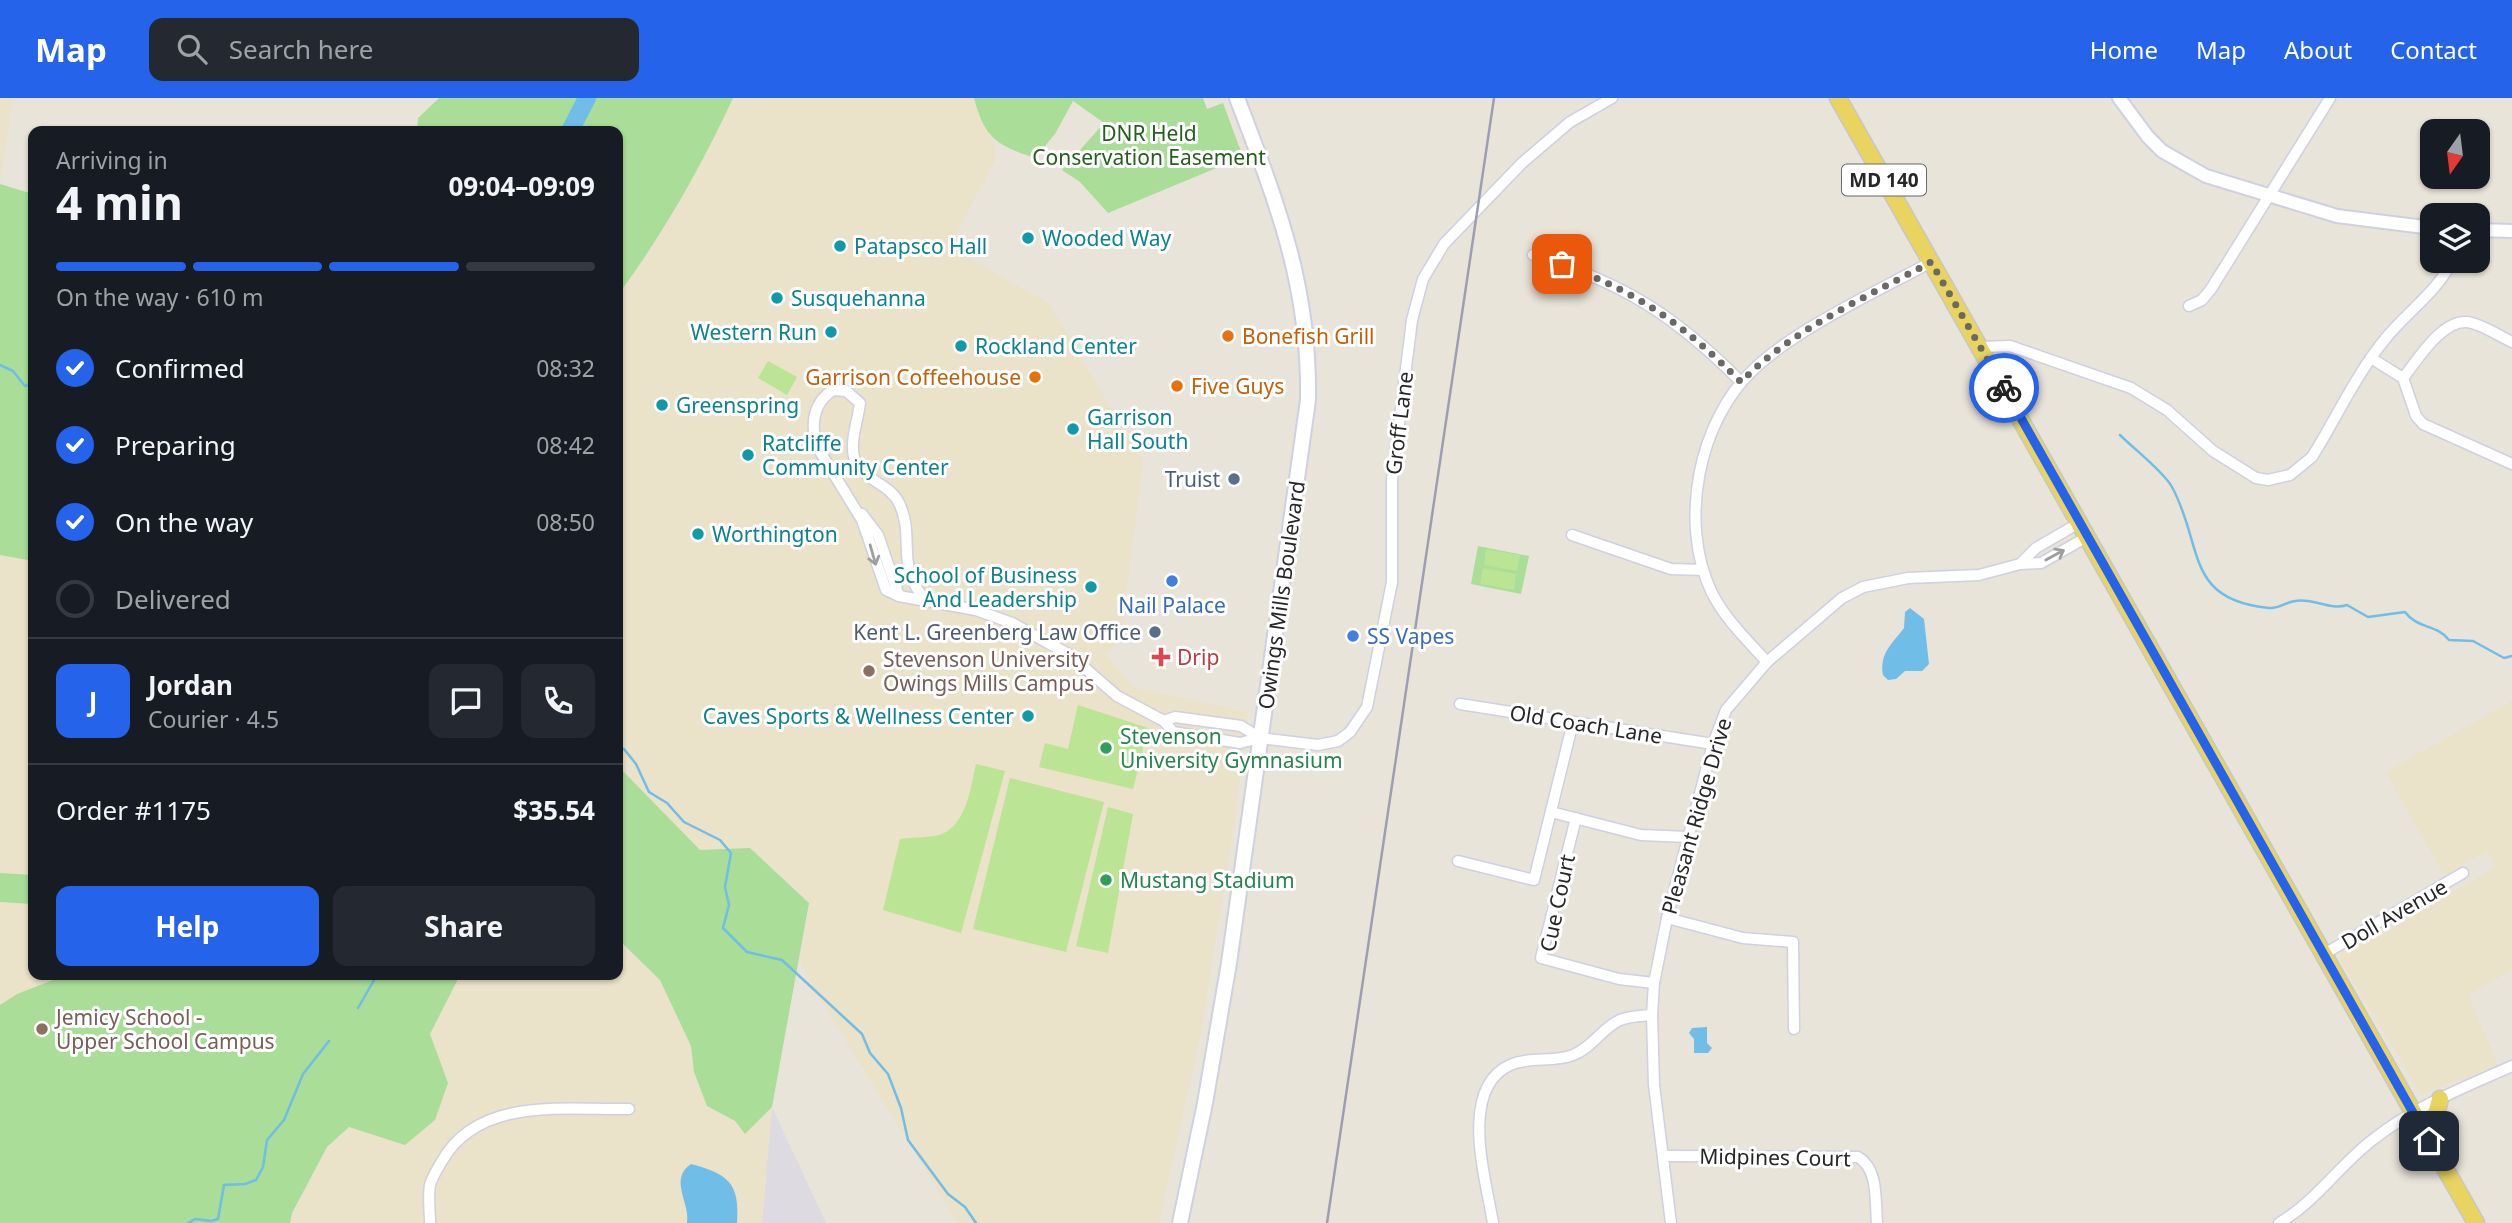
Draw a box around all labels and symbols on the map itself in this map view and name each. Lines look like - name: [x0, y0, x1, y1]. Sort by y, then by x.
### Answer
- park label: DNR Held Conservation Easement: [1032, 119, 1266, 171]
- north arrow: [2420, 119, 2490, 189]
- road number: MD 140: [1842, 164, 1926, 195]
- place label: Wooded Way: [1042, 224, 1172, 252]
- marker: Wooded Way: [1020, 230, 1036, 246]
- place label: Patapsco Hall: [854, 232, 987, 260]
- pin: [1532, 234, 1592, 294]
- marker: Patapsco Hall: [832, 238, 848, 254]
- place label: Susquehanna: [791, 284, 926, 312]
- marker: Susquehanna: [769, 290, 785, 306]
- place label: Western Run: [690, 318, 817, 346]
- place label: Bonefish Grill: [1242, 322, 1375, 350]
- marker: Western Run: [823, 324, 839, 340]
- marker: Bonefish Grill: [1220, 328, 1236, 344]
- place label: Rockland Center: [975, 332, 1137, 360]
- marker: Rockland Center: [953, 338, 969, 354]
- courier: [1969, 353, 2039, 423]
- place label: Garrison Coffeehouse: [805, 363, 1021, 391]
- marker: Garrison Coffeehouse: [1027, 369, 1043, 385]
- street label: Groff Lane: [1379, 370, 1419, 476]
- place label: Five Guys: [1191, 372, 1284, 400]
- marker: Five Guys: [1169, 378, 1185, 394]
- place label: Greenspring: [676, 391, 799, 419]
- marker: Greenspring: [654, 397, 670, 413]
- place label: Garrison Hall South: [1087, 403, 1188, 455]
- marker: Garrison Hall South: [1065, 421, 1081, 437]
- place label: Ratcliffe Community Center: [762, 429, 949, 481]
- marker: Ratcliffe Community Center: [740, 447, 756, 463]
- place label: Truist: [1165, 465, 1220, 493]
- marker: Truist: [1226, 471, 1242, 487]
- street label: Owings Mills Boulevard: [1251, 479, 1311, 711]
- place label: Worthington: [712, 520, 838, 548]
- marker: Worthington: [690, 526, 706, 542]
- one-way arrow: [868, 544, 881, 566]
- one-way arrow: [2044, 548, 2065, 561]
- place label: School of Business And Leadership: [894, 561, 1077, 613]
- marker: Nail Palace: [1164, 573, 1180, 589]
- marker: School of Business And Leadership: [1083, 579, 1099, 595]
- place label: Nail Palace: [1118, 591, 1226, 619]
- place label: Kent L. Greenberg Law Office: [853, 618, 1141, 646]
- place label: SS Vapes: [1367, 622, 1454, 650]
- marker: Kent L. Greenberg Law Office: [1147, 624, 1163, 640]
- marker: SS Vapes: [1345, 628, 1361, 644]
- place label: Drip: [1177, 643, 1219, 671]
- place label: Stevenson University Owings Mills Campus: [883, 645, 1094, 697]
- marker: Drip: [1151, 647, 1171, 667]
- marker: Stevenson University Owings Mills Campus: [861, 663, 877, 679]
- street label: Old Coach Lane: [1508, 698, 1664, 750]
- place label: Caves Sports & Wellness Center: [703, 702, 1014, 730]
- marker: Caves Sports & Wellness Center: [1020, 708, 1036, 724]
- street label: Pleasant Ridge Drive: [1655, 714, 1737, 918]
- place label: Stevenson University Gymnasium: [1120, 722, 1343, 774]
- marker: Stevenson University Gymnasium: [1098, 740, 1114, 756]
- street label: Cue Court: [1533, 851, 1581, 954]
- place label: Mustang Stadium: [1120, 866, 1295, 894]
- marker: Mustang Stadium: [1098, 872, 1114, 888]
- street label: Doll Avenue: [2336, 872, 2452, 956]
- place label: Jemicy School - Upper School Campus: [54, 1003, 275, 1055]
- marker: Jemicy School - Upper School Campus: [34, 1021, 50, 1037]
- pin: [2399, 1111, 2459, 1171]
- street label: Midpines Court: [1699, 1142, 1851, 1172]

